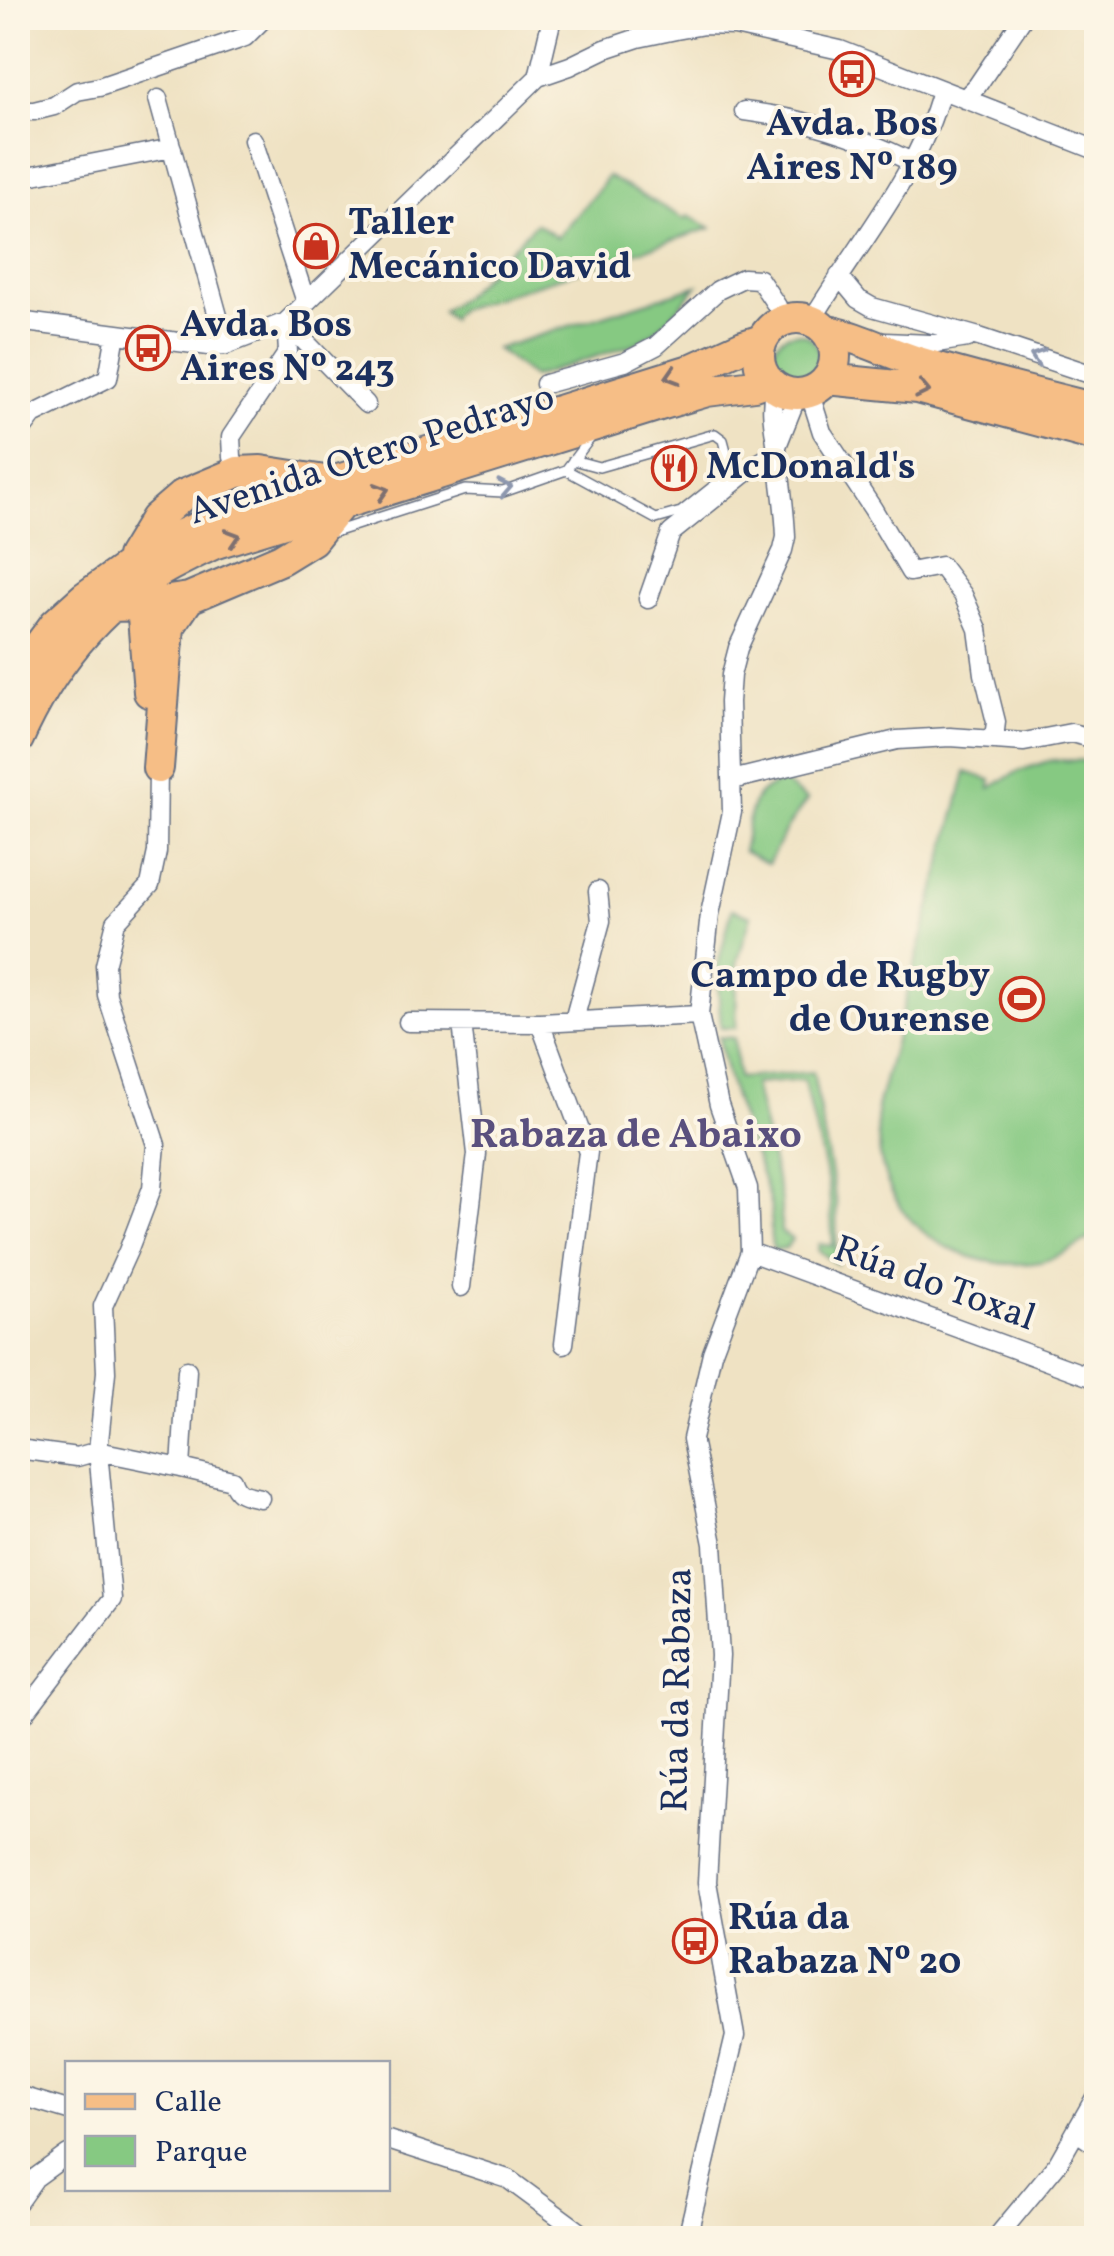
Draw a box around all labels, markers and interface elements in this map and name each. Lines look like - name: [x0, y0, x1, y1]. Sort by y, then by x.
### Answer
- bus stop icon: Avda. Bos Aires Nº 189: [829, 51, 875, 97]
- place label: Avda. Bos Aires Nº 189: [746, 99, 958, 196]
- place label: Taller Mecánico David: [348, 198, 632, 295]
- shop icon: Taller Mecánico David: [293, 223, 339, 269]
- place label: Avda. Bos Aires Nº 243: [180, 300, 395, 397]
- bus stop icon: Avda. Bos Aires Nº 243: [125, 325, 171, 371]
- one-way arrow: [1030, 348, 1047, 369]
- one-way arrow: [664, 364, 681, 385]
- street label: Avenida Otero Pedrayo: [182, 372, 562, 540]
- one-way arrow: [914, 378, 931, 399]
- place label: McDonald's: [706, 442, 916, 495]
- restaurant icon: McDonald's: [651, 445, 697, 491]
- one-way arrow: [497, 479, 514, 500]
- one-way arrow: [373, 482, 390, 503]
- one-way arrow: [224, 529, 241, 549]
- place label: Campo de Rugby de Ourense: [690, 951, 990, 1048]
- sports icon: Campo de Rugby de Ourense: [999, 976, 1045, 1022]
- district label: Rabaza de Abaixo: [470, 1109, 802, 1165]
- street label: Rúa do Toxal: [826, 1224, 1042, 1346]
- street label: Rúa da Rabaza: [650, 1567, 708, 1813]
- place label: Rúa da Rabaza Nº 20: [728, 1893, 961, 1990]
- bus stop icon: Rúa da Rabaza Nº 20: [672, 1918, 718, 1964]
- legend: [65, 2061, 390, 2191]
- text: Calle: [155, 2082, 222, 2124]
- text: Parque: [155, 2132, 247, 2174]

